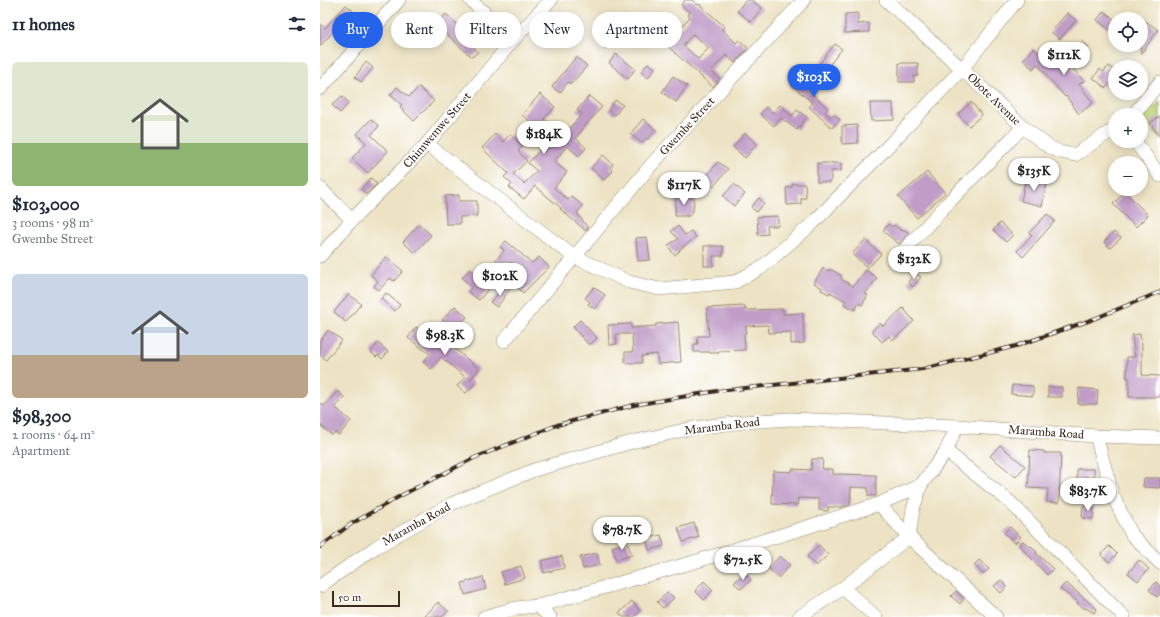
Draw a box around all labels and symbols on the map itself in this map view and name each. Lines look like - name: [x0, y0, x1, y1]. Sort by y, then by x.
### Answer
- pin: $112K: [1036, 42, 1092, 76]
- pin: $103K: [786, 64, 842, 98]
- street label: Obote Avenue: [964, 70, 1024, 128]
- street label: Chimwemwe Street: [400, 89, 474, 171]
- street label: Gwembe Street: [656, 93, 718, 158]
- pin: $184K: [516, 121, 572, 155]
- pin: $135K: [1006, 158, 1062, 192]
- pin: $117K: [656, 172, 712, 206]
- pin: $132K: [886, 246, 942, 280]
- pin: $102K: [472, 263, 528, 297]
- pin: $98.3K: [412, 322, 478, 356]
- street label: Maramba Road: [683, 414, 761, 438]
- street label: Maramba Road: [1008, 422, 1084, 442]
- pin: $83.7K: [1055, 478, 1121, 512]
- street label: Maramba Road: [379, 499, 453, 549]
- pin: $78.7K: [589, 517, 655, 551]
- pin: $72.5K: [710, 547, 776, 581]
- scale bar: [332, 589, 400, 608]

